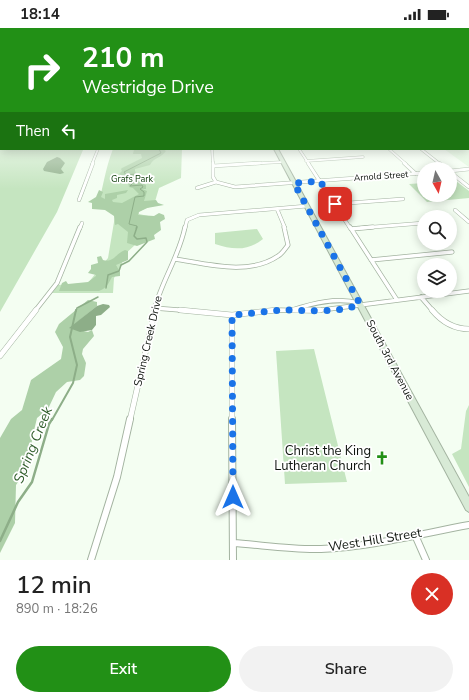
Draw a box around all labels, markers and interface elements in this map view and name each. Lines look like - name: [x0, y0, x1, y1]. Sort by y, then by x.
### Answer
- text: 18:14: [20, 4, 60, 24]
- text: 210 m: [82, 39, 165, 77]
- icon: right: [16, 44, 68, 96]
- text: Westridge Drive: [82, 75, 214, 99]
- icon: left: [58, 120, 80, 142]
- text: Then: [16, 121, 50, 141]
- north arrow: [417, 162, 457, 202]
- map controls: [417, 162, 457, 298]
- street label: Arnold Street: [353, 168, 410, 184]
- park label: Grafs Park: [111, 173, 154, 185]
- pin: [318, 187, 352, 221]
- icon: arrive: [324, 193, 346, 215]
- button: search: [417, 210, 457, 250]
- button: layers: [417, 258, 457, 298]
- street label: Spring Creek Drive: [130, 294, 166, 388]
- street label: South 3rd Avenue: [362, 317, 418, 403]
- water label: Spring Creek: [9, 403, 57, 486]
- place label: Christ the King Lutheran Church: [274, 442, 371, 475]
- church icon: Christ the King Lutheran Church: [374, 450, 390, 466]
- position arrow: [212, 476, 254, 518]
- street label: West Hill Street: [327, 524, 423, 556]
- text: 12 min: [16, 569, 92, 601]
- button: close: [411, 573, 453, 615]
- text: 890 m · 18:26: [16, 600, 98, 618]
- button: Exit: [16, 646, 231, 692]
- button: Share: [239, 646, 453, 692]

